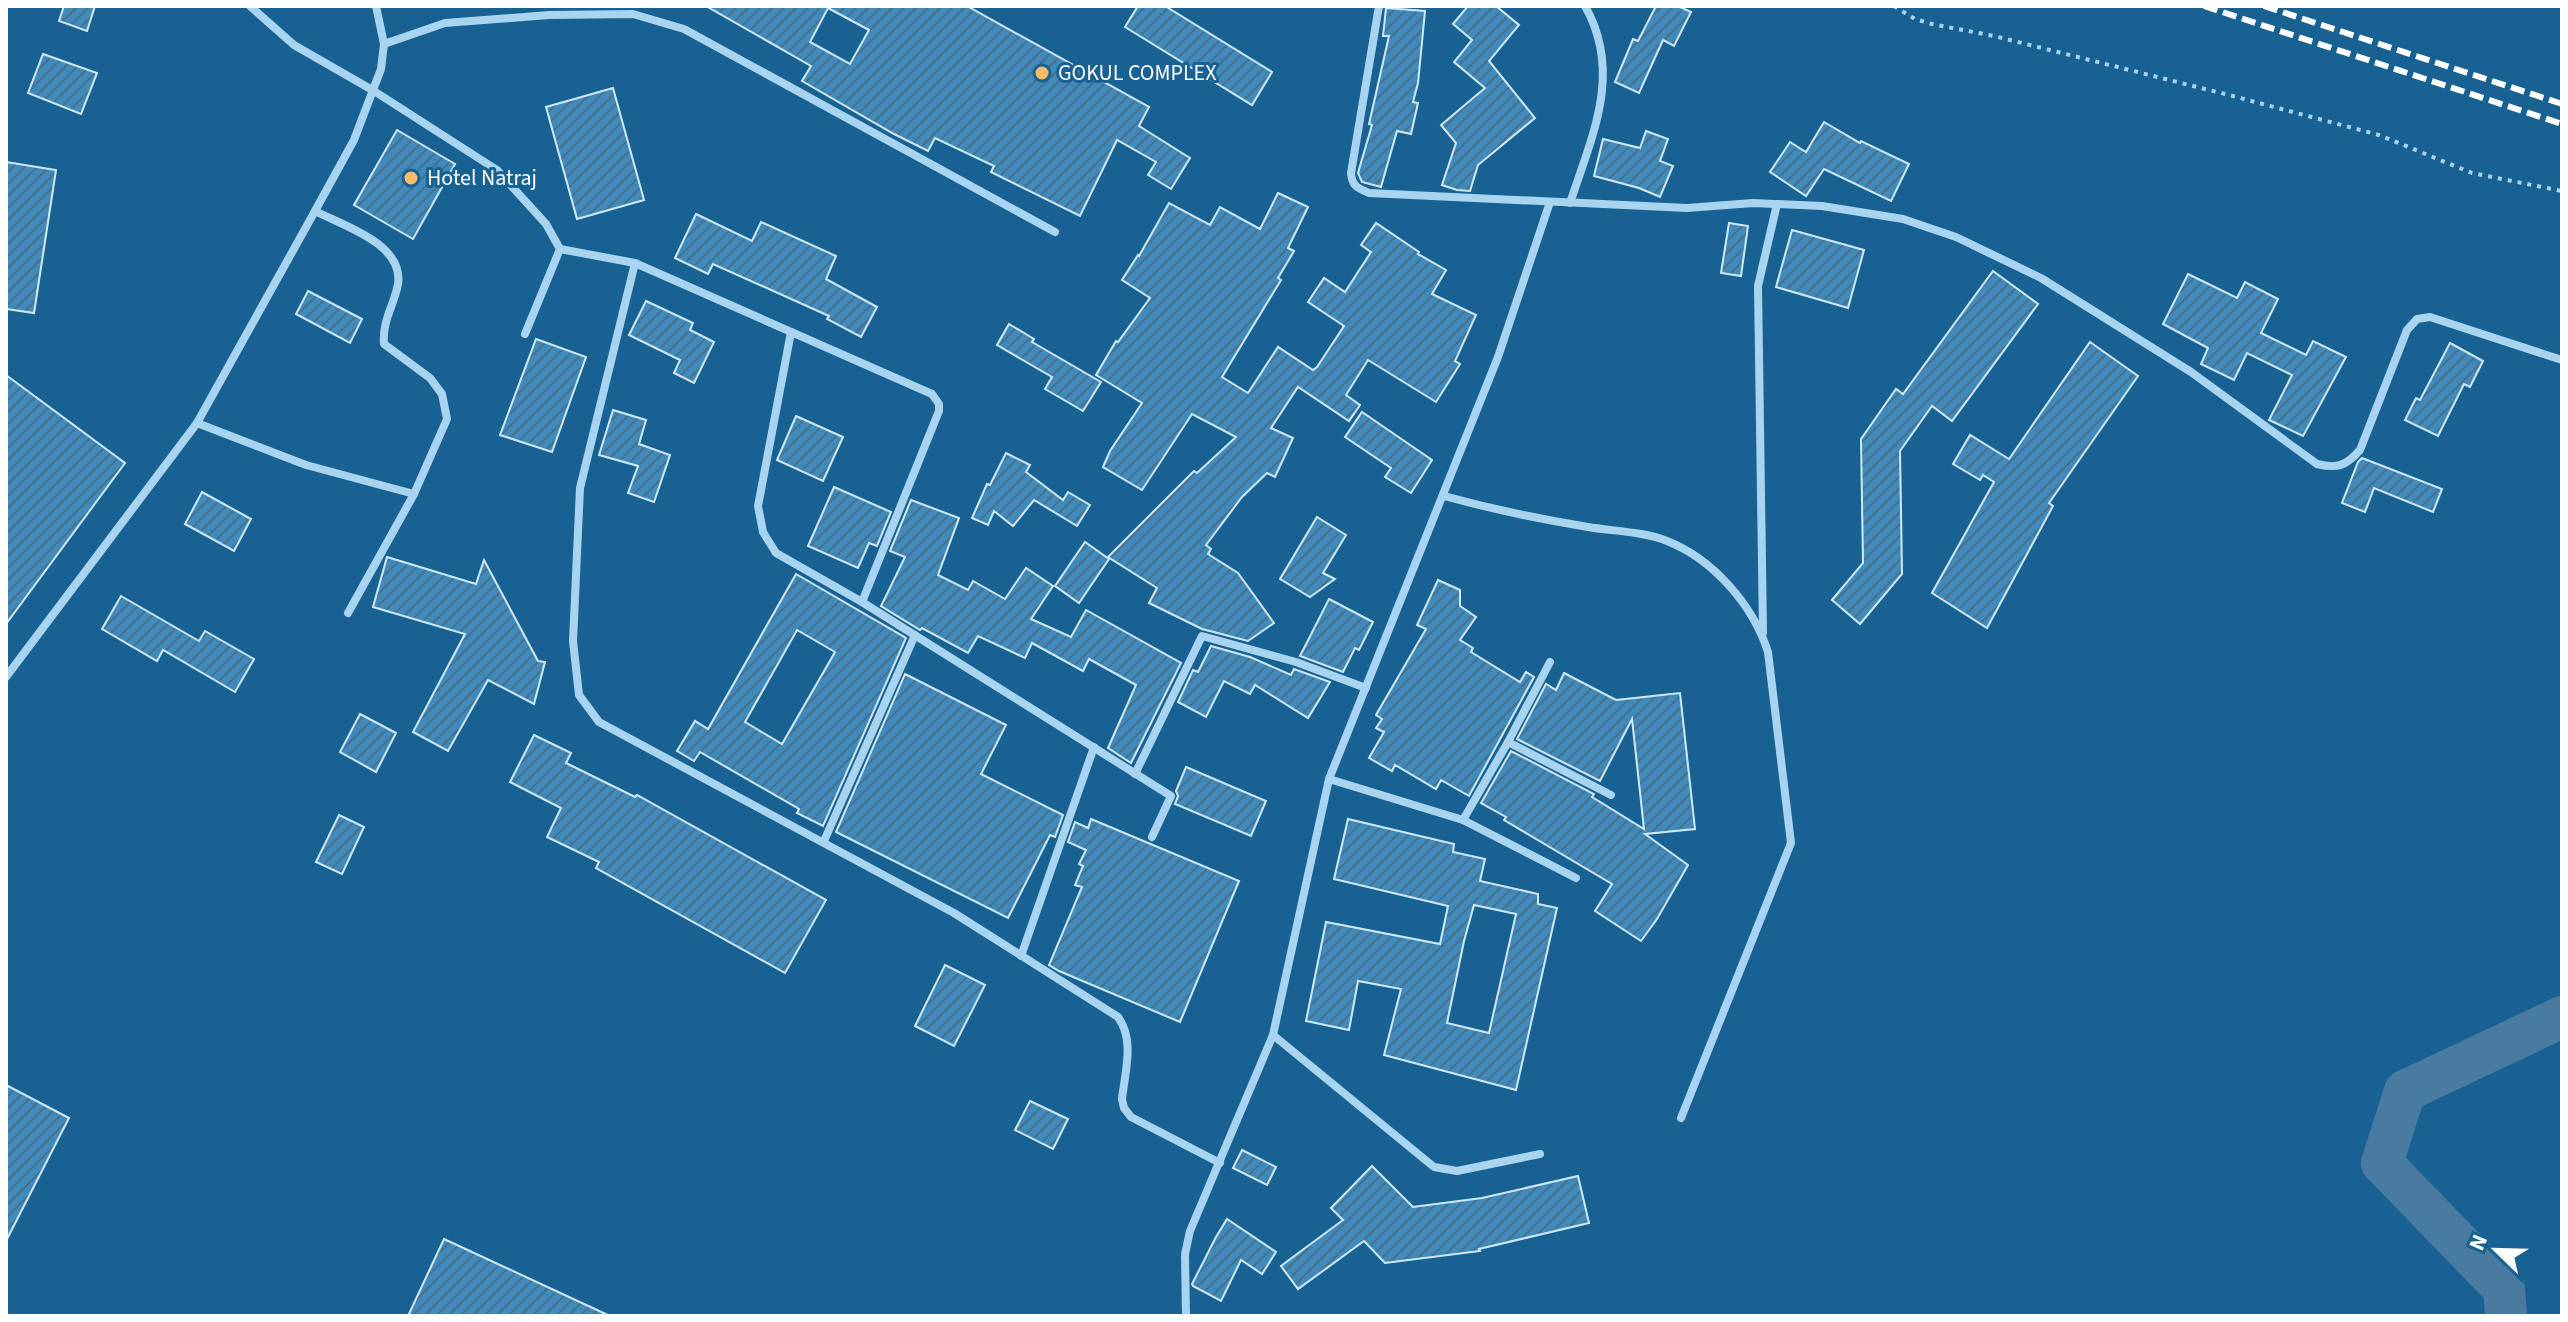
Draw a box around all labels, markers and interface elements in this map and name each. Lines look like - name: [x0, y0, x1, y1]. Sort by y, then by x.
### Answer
- place label: GOKUL COMPLEX: [1058, 57, 1216, 89]
- marker: GOKUL COMPLEX: [1033, 64, 1051, 82]
- place label: Hotel Natraj: [427, 162, 537, 194]
- marker: Hotel Natraj: [402, 169, 420, 187]
- north arrow: [2456, 1210, 2536, 1290]
- text: N: [2461, 1230, 2496, 1256]

